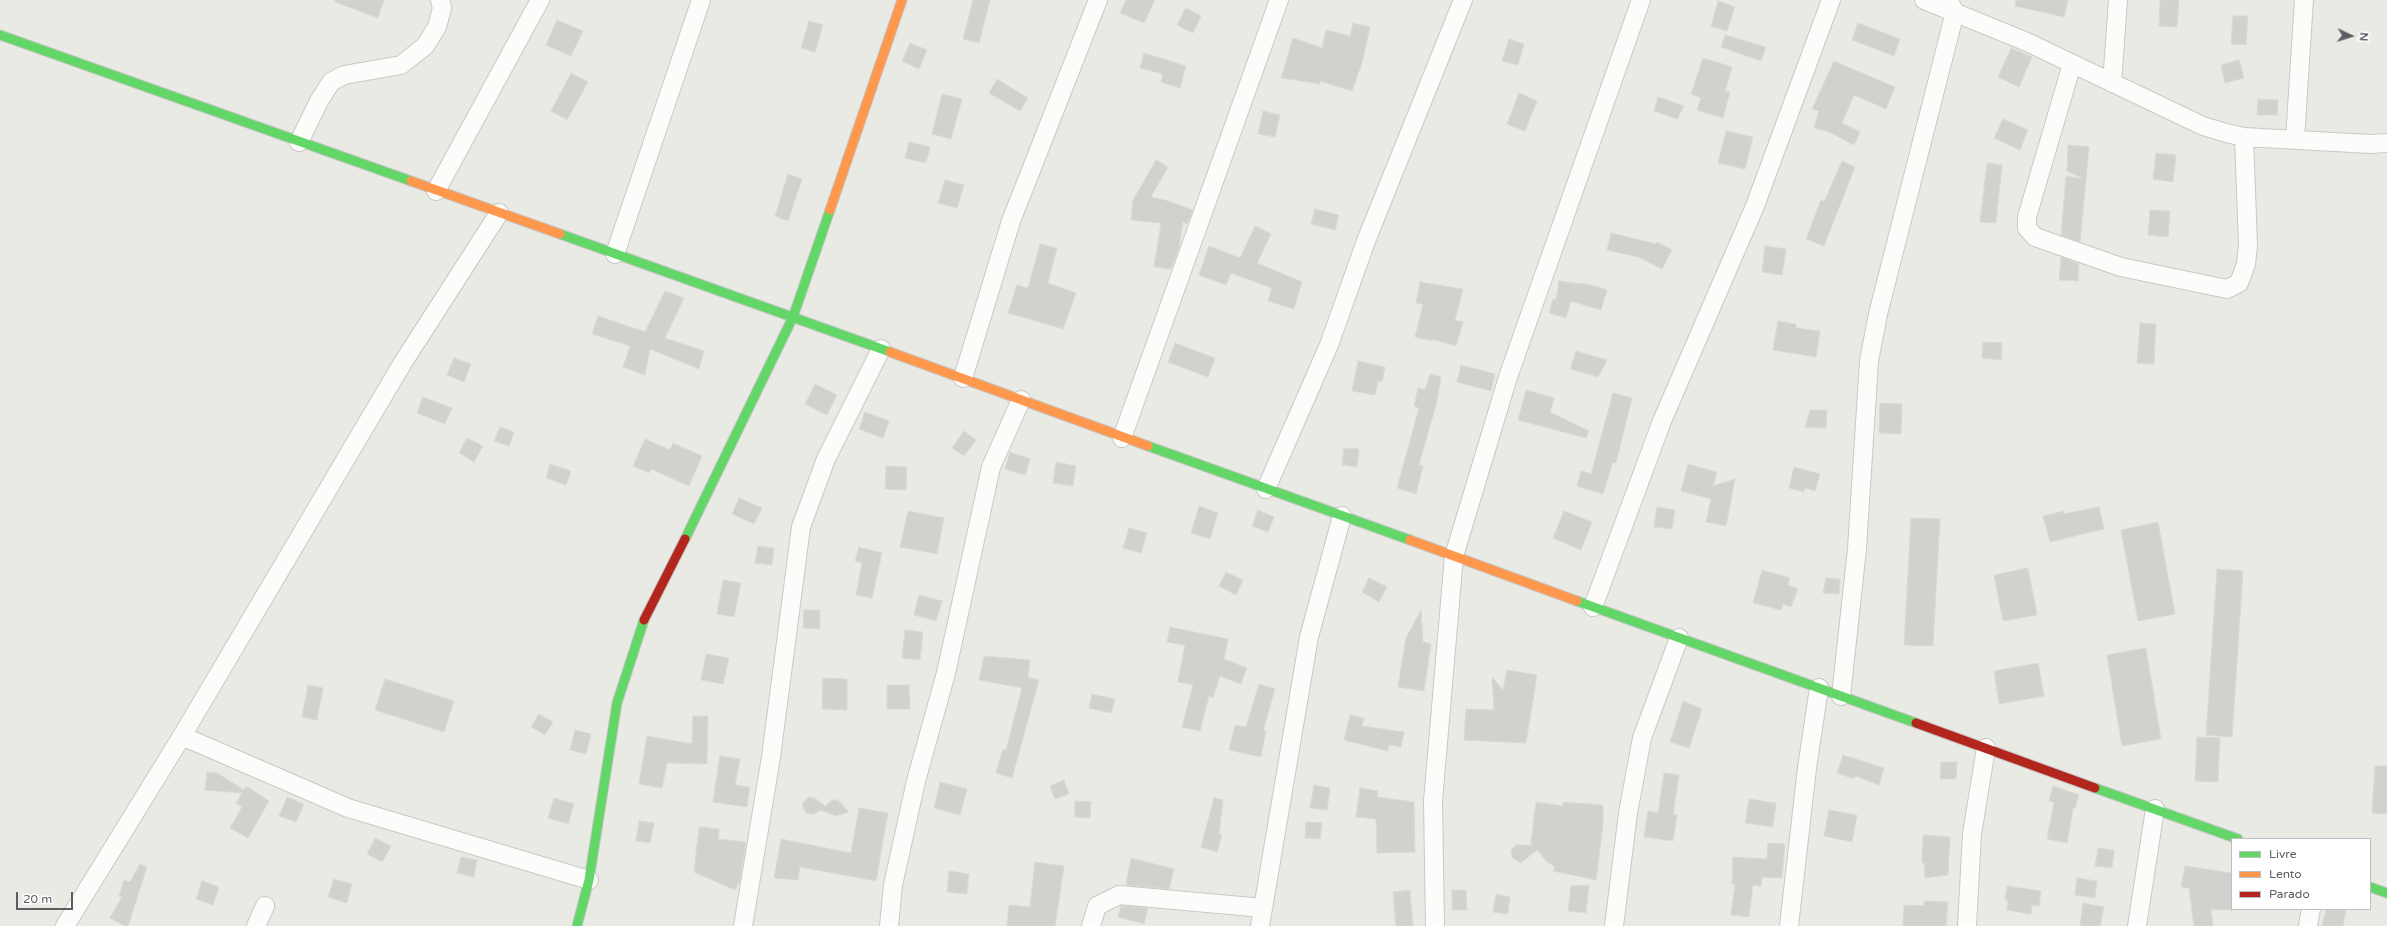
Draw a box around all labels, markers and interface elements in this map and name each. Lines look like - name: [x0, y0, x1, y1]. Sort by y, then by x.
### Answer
- north arrow: [2331, 16, 2371, 56]
- text: N: [2357, 32, 2370, 42]
- legend: [2231, 838, 2371, 910]
- text: Livre: [2269, 847, 2296, 861]
- text: Lento: [2269, 867, 2302, 881]
- scale bar: [18, 884, 75, 910]
- text: Parado: [2269, 887, 2310, 901]
- text: 20 m: [23, 892, 52, 906]

